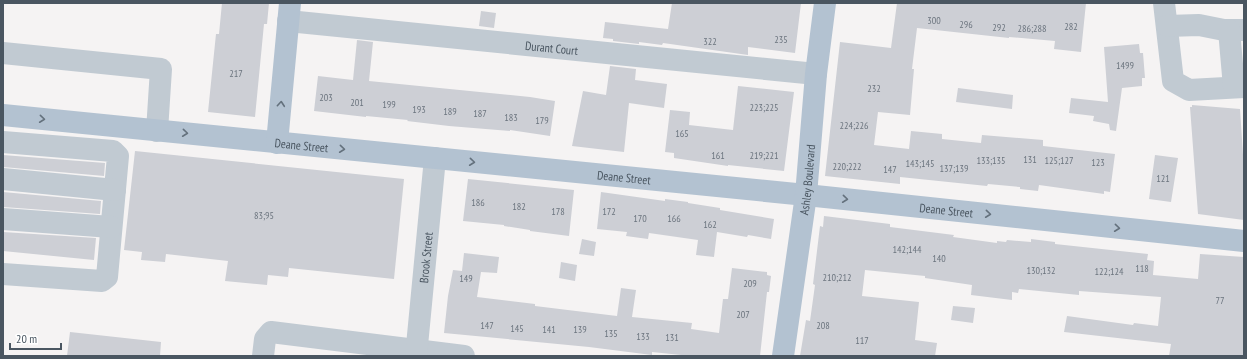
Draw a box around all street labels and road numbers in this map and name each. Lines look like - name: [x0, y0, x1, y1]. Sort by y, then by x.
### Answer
- street label: Durant Court: [524, 37, 580, 58]
- street label: Deane Street: [274, 135, 330, 155]
- street label: Ashley Boulevard: [796, 144, 818, 216]
- street label: Deane Street: [596, 167, 652, 187]
- street label: Deane Street: [919, 199, 974, 220]
- street label: Brook Street: [416, 231, 435, 284]

